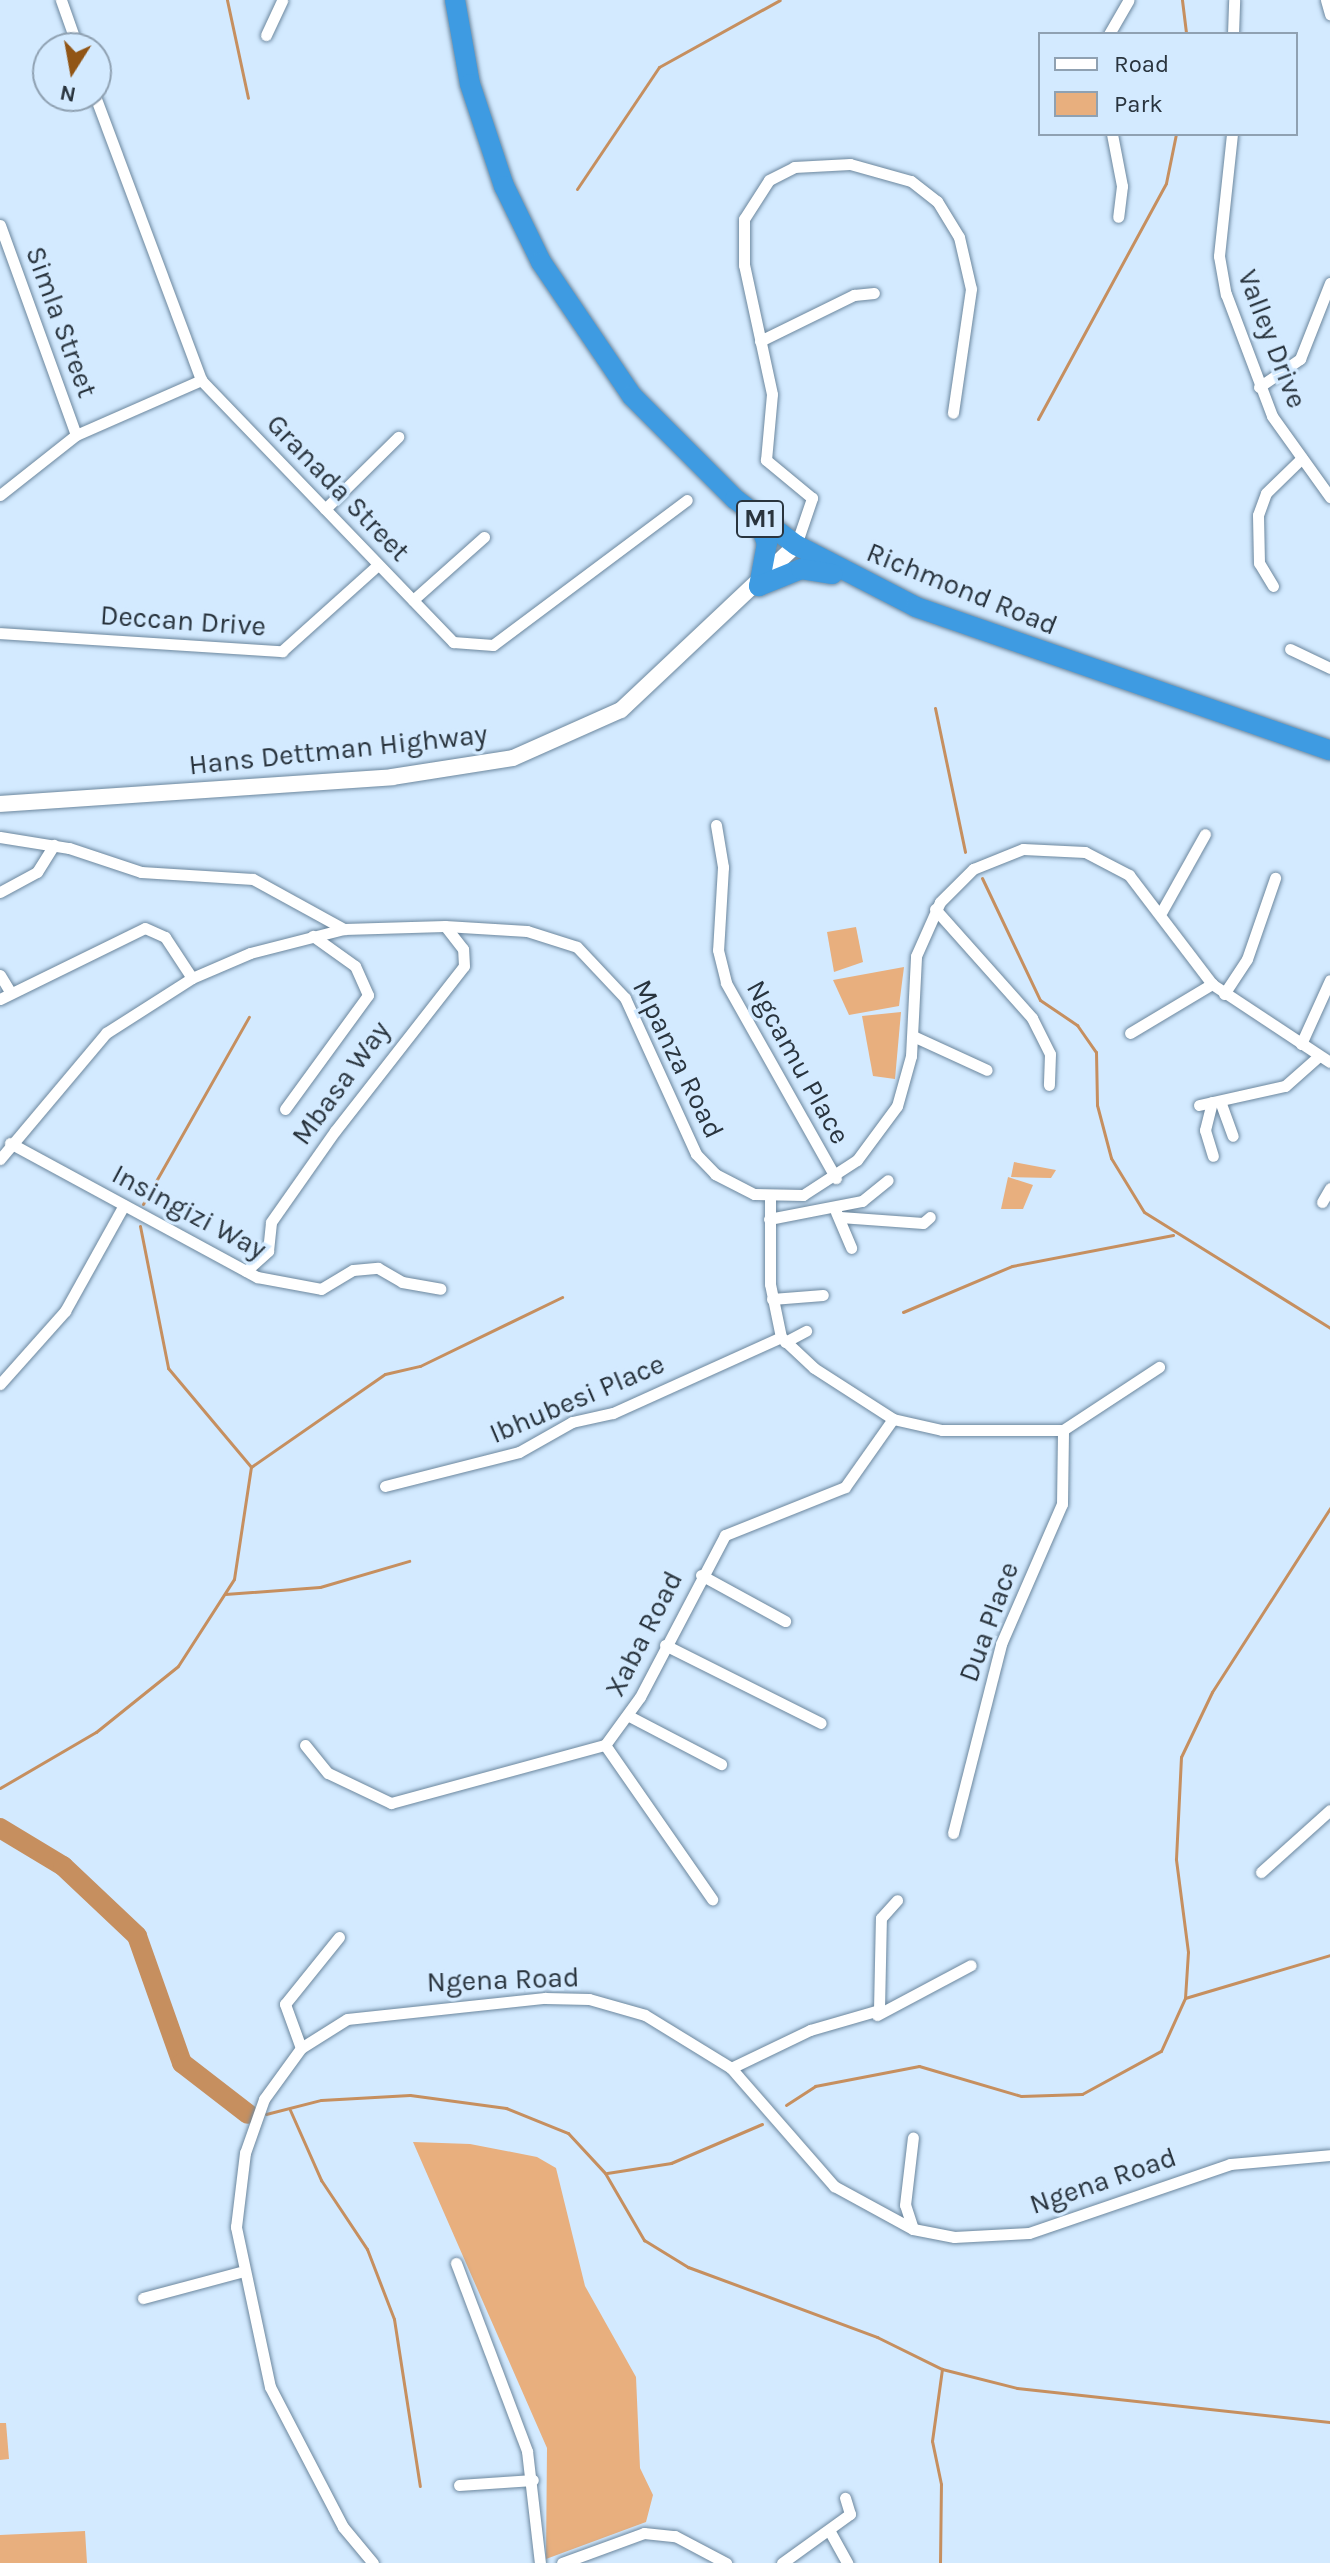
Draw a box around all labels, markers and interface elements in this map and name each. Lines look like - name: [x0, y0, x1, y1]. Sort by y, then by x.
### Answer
- north arrow: [32, 32, 112, 112]
- legend: [1038, 32, 1298, 136]
- text: Road: [1114, 50, 1169, 78]
- text: N: [58, 79, 78, 108]
- text: Park: [1114, 90, 1163, 118]
- street label: Simla Street: [18, 242, 104, 402]
- street label: Valley Drive: [1230, 265, 1314, 413]
- street label: Granada Street: [259, 407, 417, 569]
- road number: M1: [734, 497, 786, 541]
- street label: Richmond Road: [862, 535, 1062, 643]
- street label: Deccan Drive: [99, 598, 267, 644]
- street label: Hans Dettman Highway: [187, 718, 489, 782]
- street label: Mpanza Road: [625, 974, 731, 1144]
- street label: Ngcamu Place: [739, 974, 857, 1150]
- street label: Mbasa Way: [285, 1014, 397, 1152]
- street label: Insingizi Way: [106, 1157, 272, 1267]
- street label: Ibhubesi Place: [485, 1347, 669, 1451]
- street label: Dua Place: [952, 1557, 1026, 1687]
- street label: Xaba Road: [598, 1566, 690, 1702]
- street label: Ngena Road: [426, 1961, 580, 1999]
- street label: Ngena Road: [1025, 2140, 1181, 2222]

